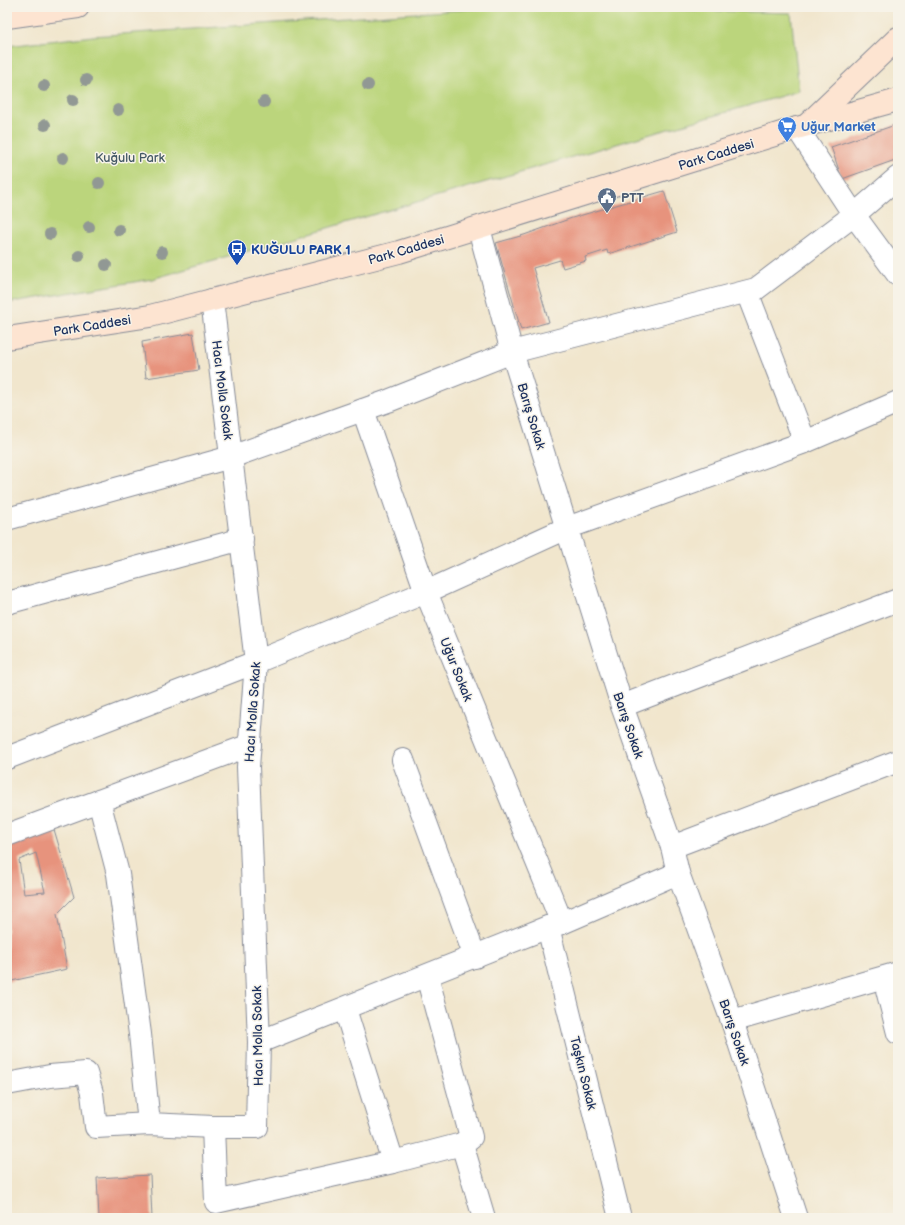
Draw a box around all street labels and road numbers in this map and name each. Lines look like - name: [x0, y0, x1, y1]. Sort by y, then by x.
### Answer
- street label: Park Caddesi: [677, 136, 756, 174]
- street label: Park Caddesi: [366, 231, 446, 268]
- street label: Park Caddesi: [52, 312, 132, 340]
- street label: Hacı Molla Sokak: [208, 339, 236, 442]
- street label: Barış Sokak: [513, 381, 549, 452]
- street label: Uğur Sokak: [436, 635, 476, 704]
- street label: Hacı Molla Sokak: [242, 661, 265, 763]
- street label: Barış Sokak: [609, 690, 647, 761]
- street label: Hacı Molla Sokak: [249, 985, 267, 1086]
- street label: Barış Sokak: [715, 997, 753, 1068]
- street label: Taşkın Sokak: [566, 1035, 600, 1112]

